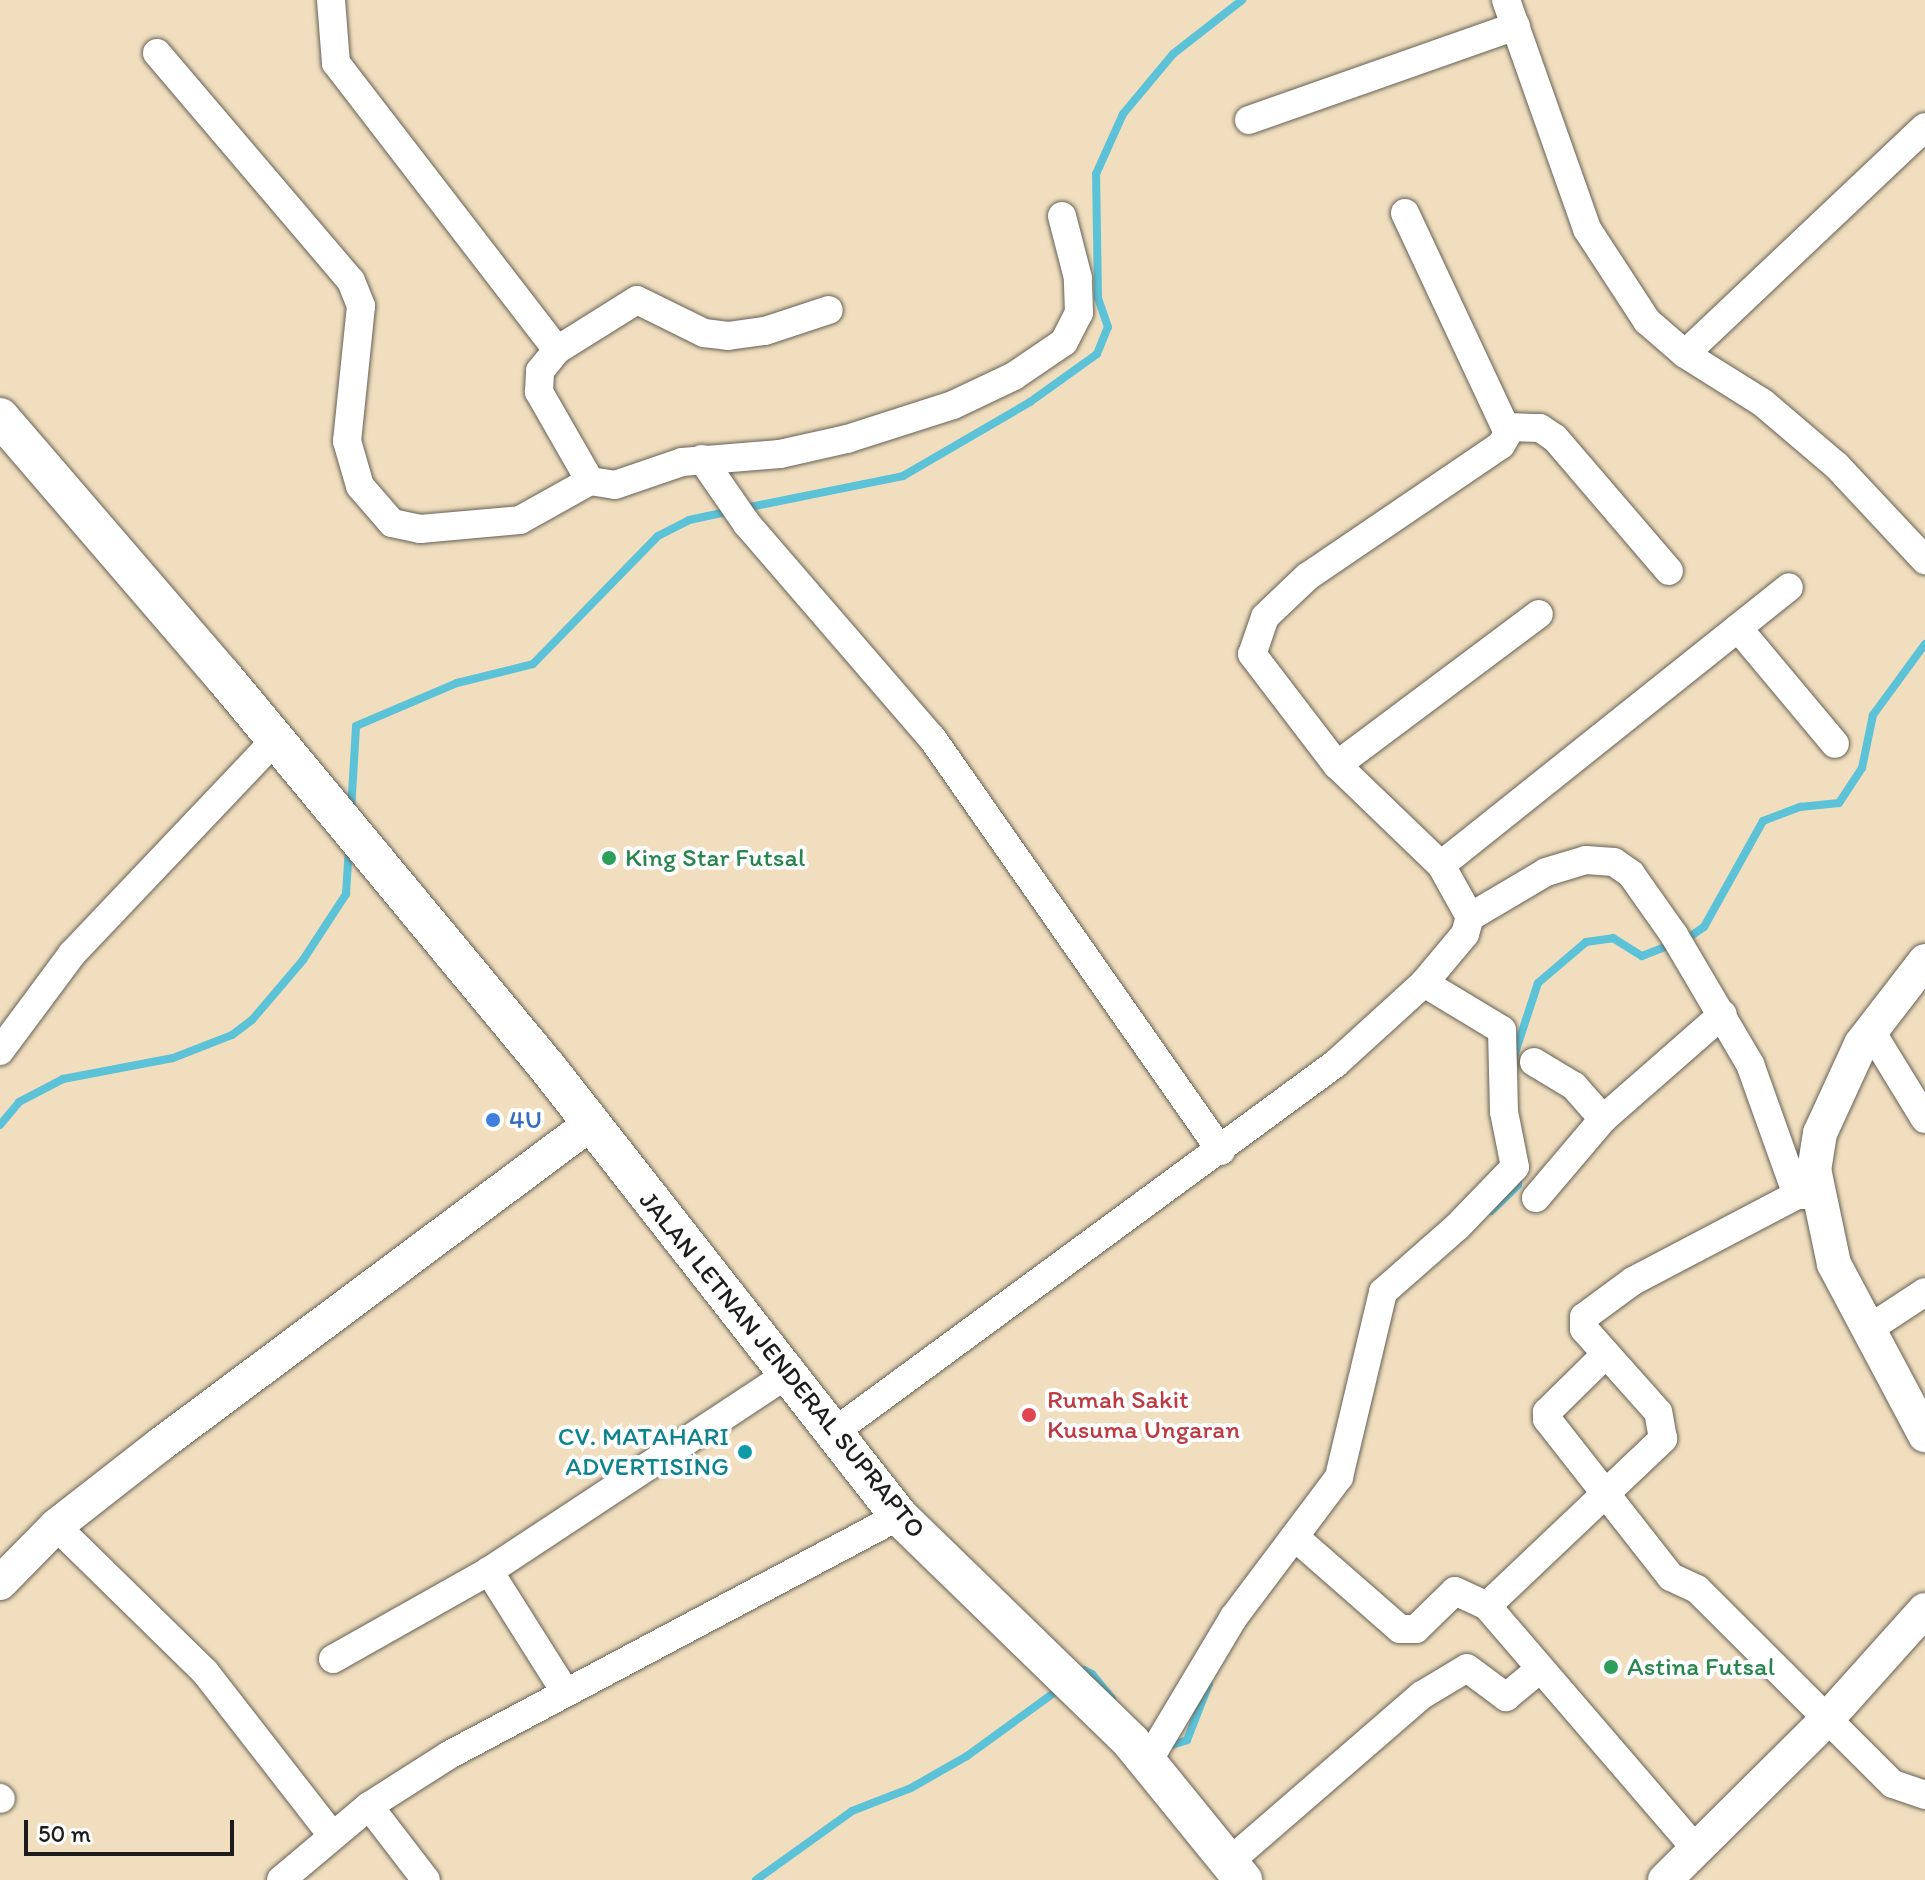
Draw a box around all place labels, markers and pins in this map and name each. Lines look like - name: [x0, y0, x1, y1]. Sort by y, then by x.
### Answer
- place label: King Star Futsal: [625, 842, 805, 874]
- marker: King Star Futsal: [600, 849, 618, 867]
- place label: 4U: [509, 1104, 542, 1136]
- marker: 4U: [484, 1111, 502, 1129]
- place label: Rumah Sakit Kusuma Ungaran: [1047, 1384, 1240, 1446]
- marker: Rumah Sakit Kusuma Ungaran: [1018, 1404, 1040, 1426]
- place label: CV. MATAHARI ADVERTISING: [556, 1421, 729, 1482]
- marker: CV. MATAHARI ADVERTISING: [736, 1443, 754, 1461]
- place label: Astina Futsal: [1627, 1651, 1774, 1683]
- marker: Astina Futsal: [1602, 1658, 1620, 1676]

